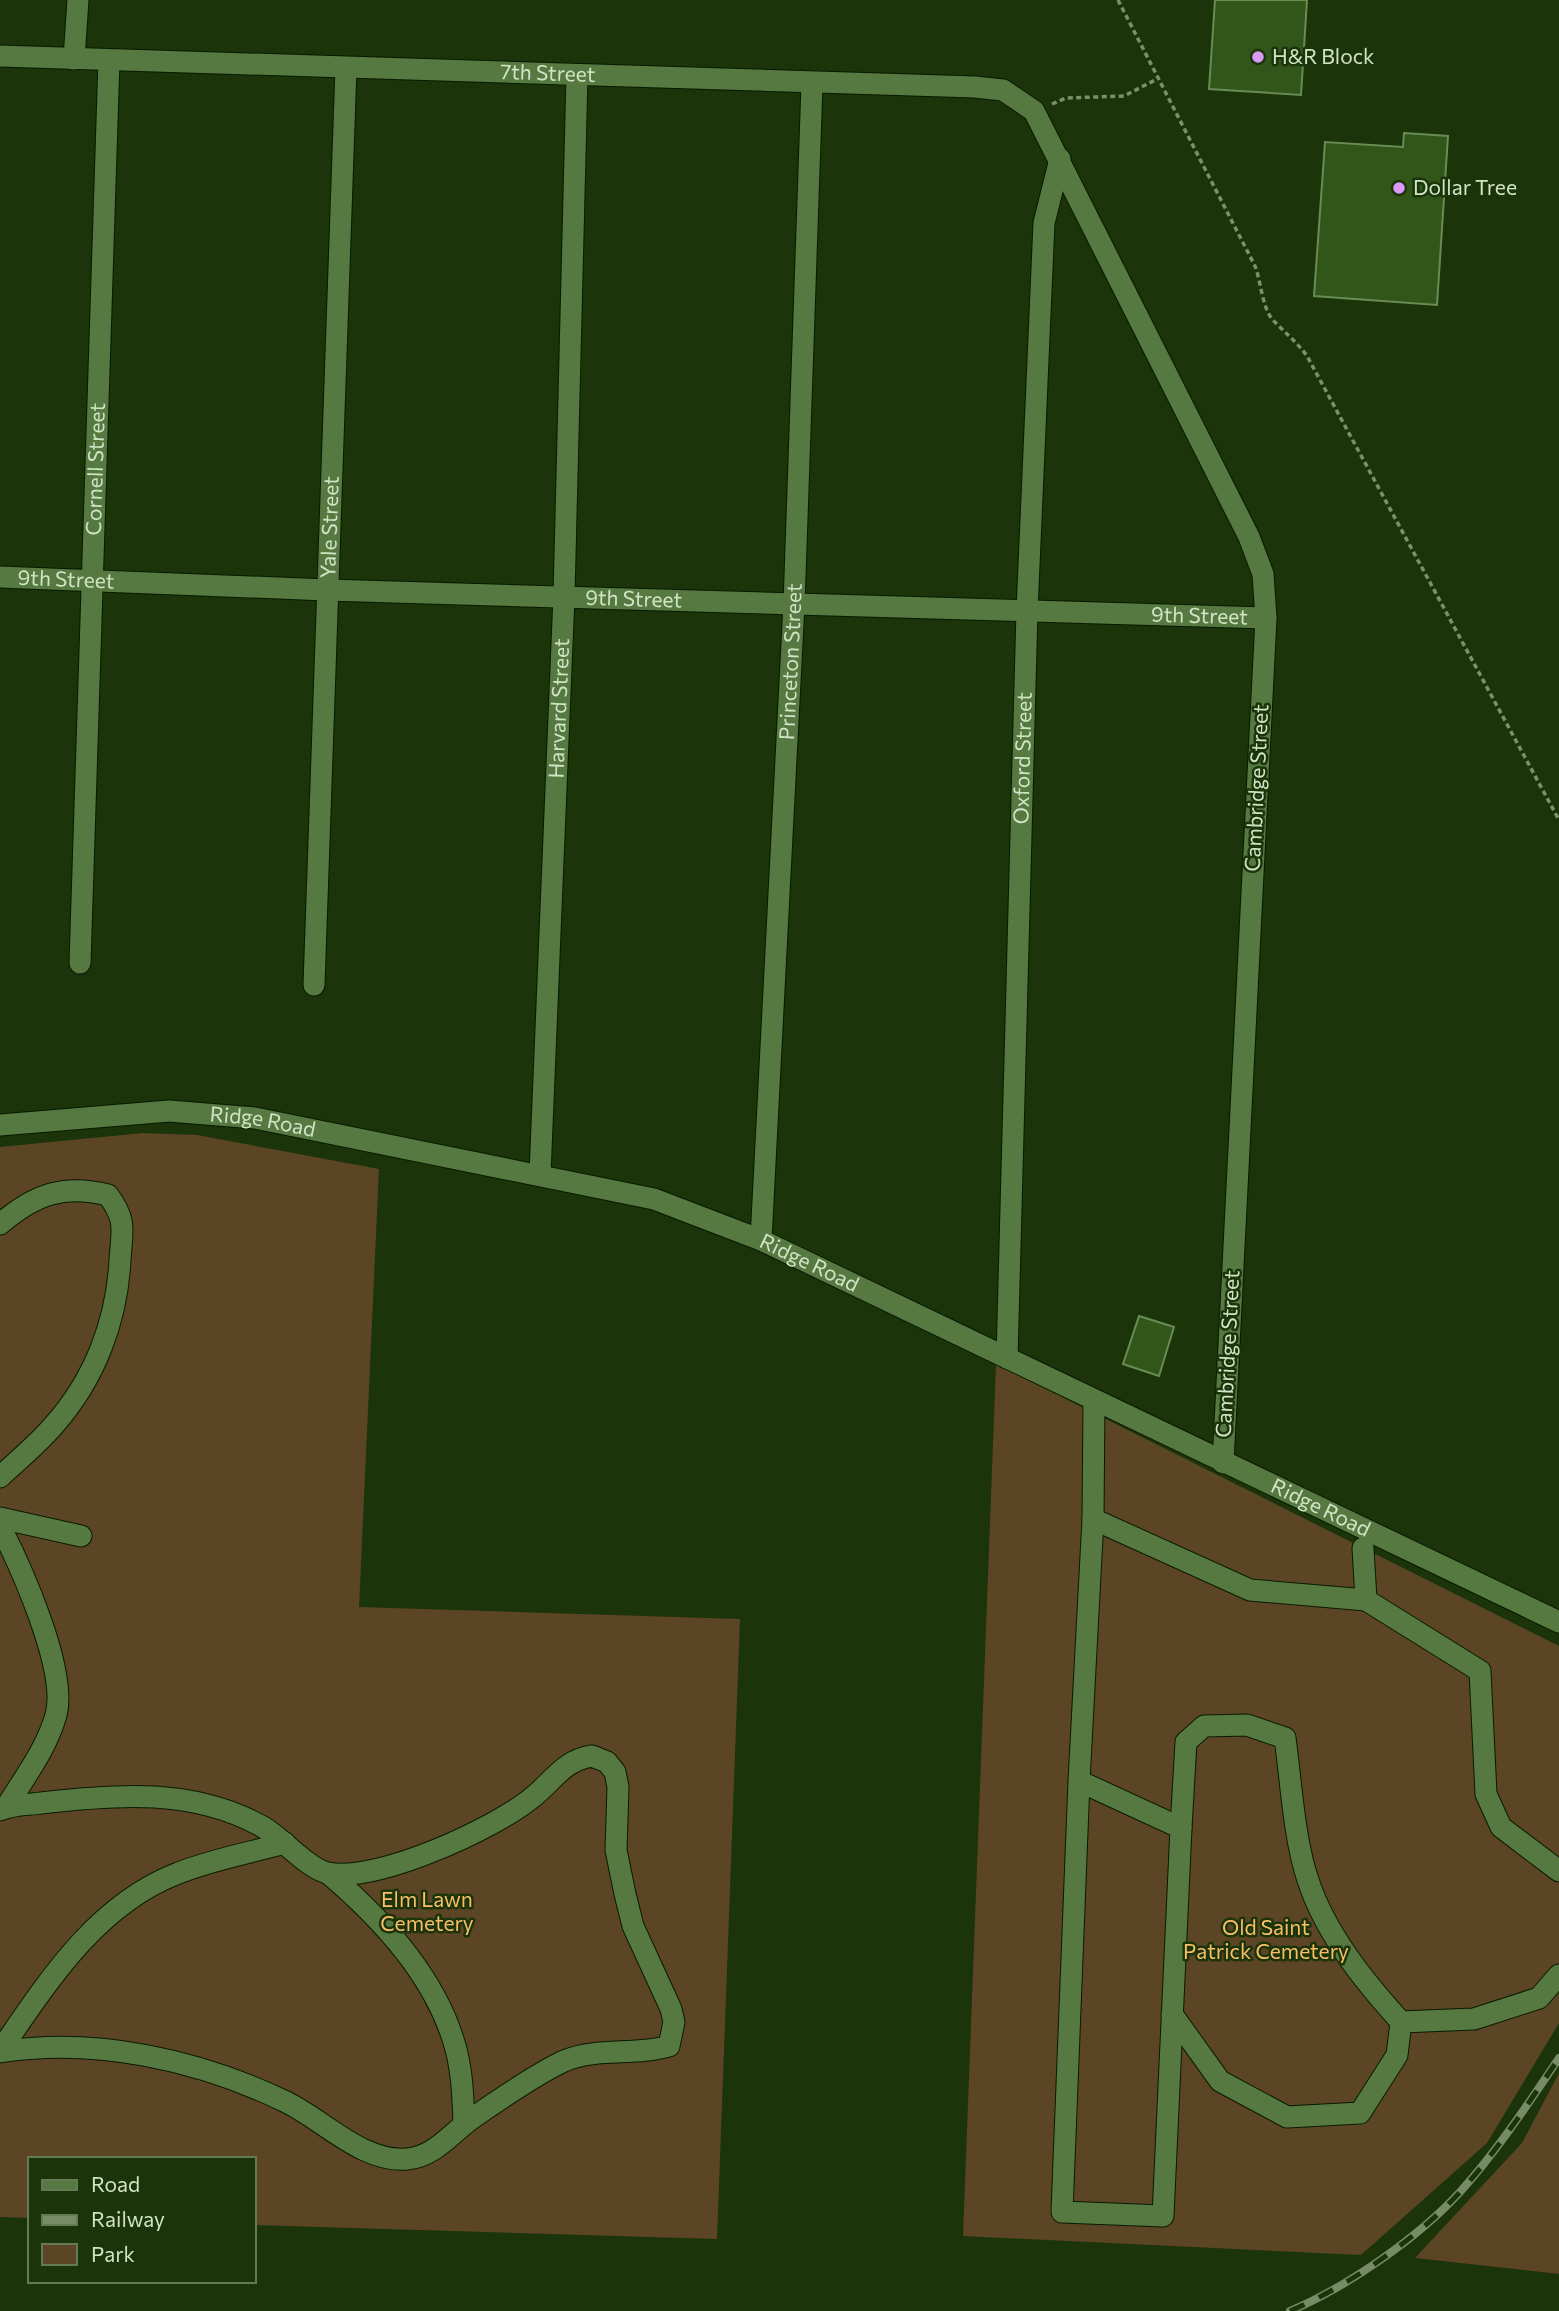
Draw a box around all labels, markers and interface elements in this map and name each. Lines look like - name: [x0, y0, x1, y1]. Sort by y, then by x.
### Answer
- place label: H&R Block: [1272, 43, 1374, 68]
- marker: H&R Block: [1250, 49, 1266, 65]
- street label: 7th Street: [500, 58, 596, 86]
- place label: Dollar Tree: [1413, 174, 1517, 199]
- marker: Dollar Tree: [1391, 180, 1407, 196]
- street label: Cornell Street: [80, 403, 109, 536]
- street label: Yale Street: [314, 476, 343, 579]
- street label: 9th Street: [17, 564, 115, 593]
- street label: Princeton Street: [773, 583, 806, 741]
- street label: 9th Street: [585, 584, 682, 612]
- street label: 9th Street: [1151, 601, 1248, 628]
- street label: Harvard Street: [542, 638, 573, 779]
- street label: Oxford Street: [1007, 692, 1036, 825]
- street label: Cambridge Street: [1239, 704, 1272, 872]
- street label: Ridge Road: [209, 1100, 318, 1141]
- street label: Ridge Road: [756, 1227, 863, 1296]
- street label: Cambridge Street: [1210, 1270, 1243, 1438]
- street label: Ridge Road: [1268, 1472, 1375, 1541]
- park label: Elm Lawn Cemetery: [380, 1886, 474, 1935]
- park label: Old Saint Patrick Cemetery: [1183, 1914, 1349, 1963]
- legend: [28, 2157, 256, 2283]
- text: Road: [91, 2171, 140, 2196]
- text: Railway: [91, 2206, 165, 2231]
- text: Park: [91, 2241, 135, 2266]

